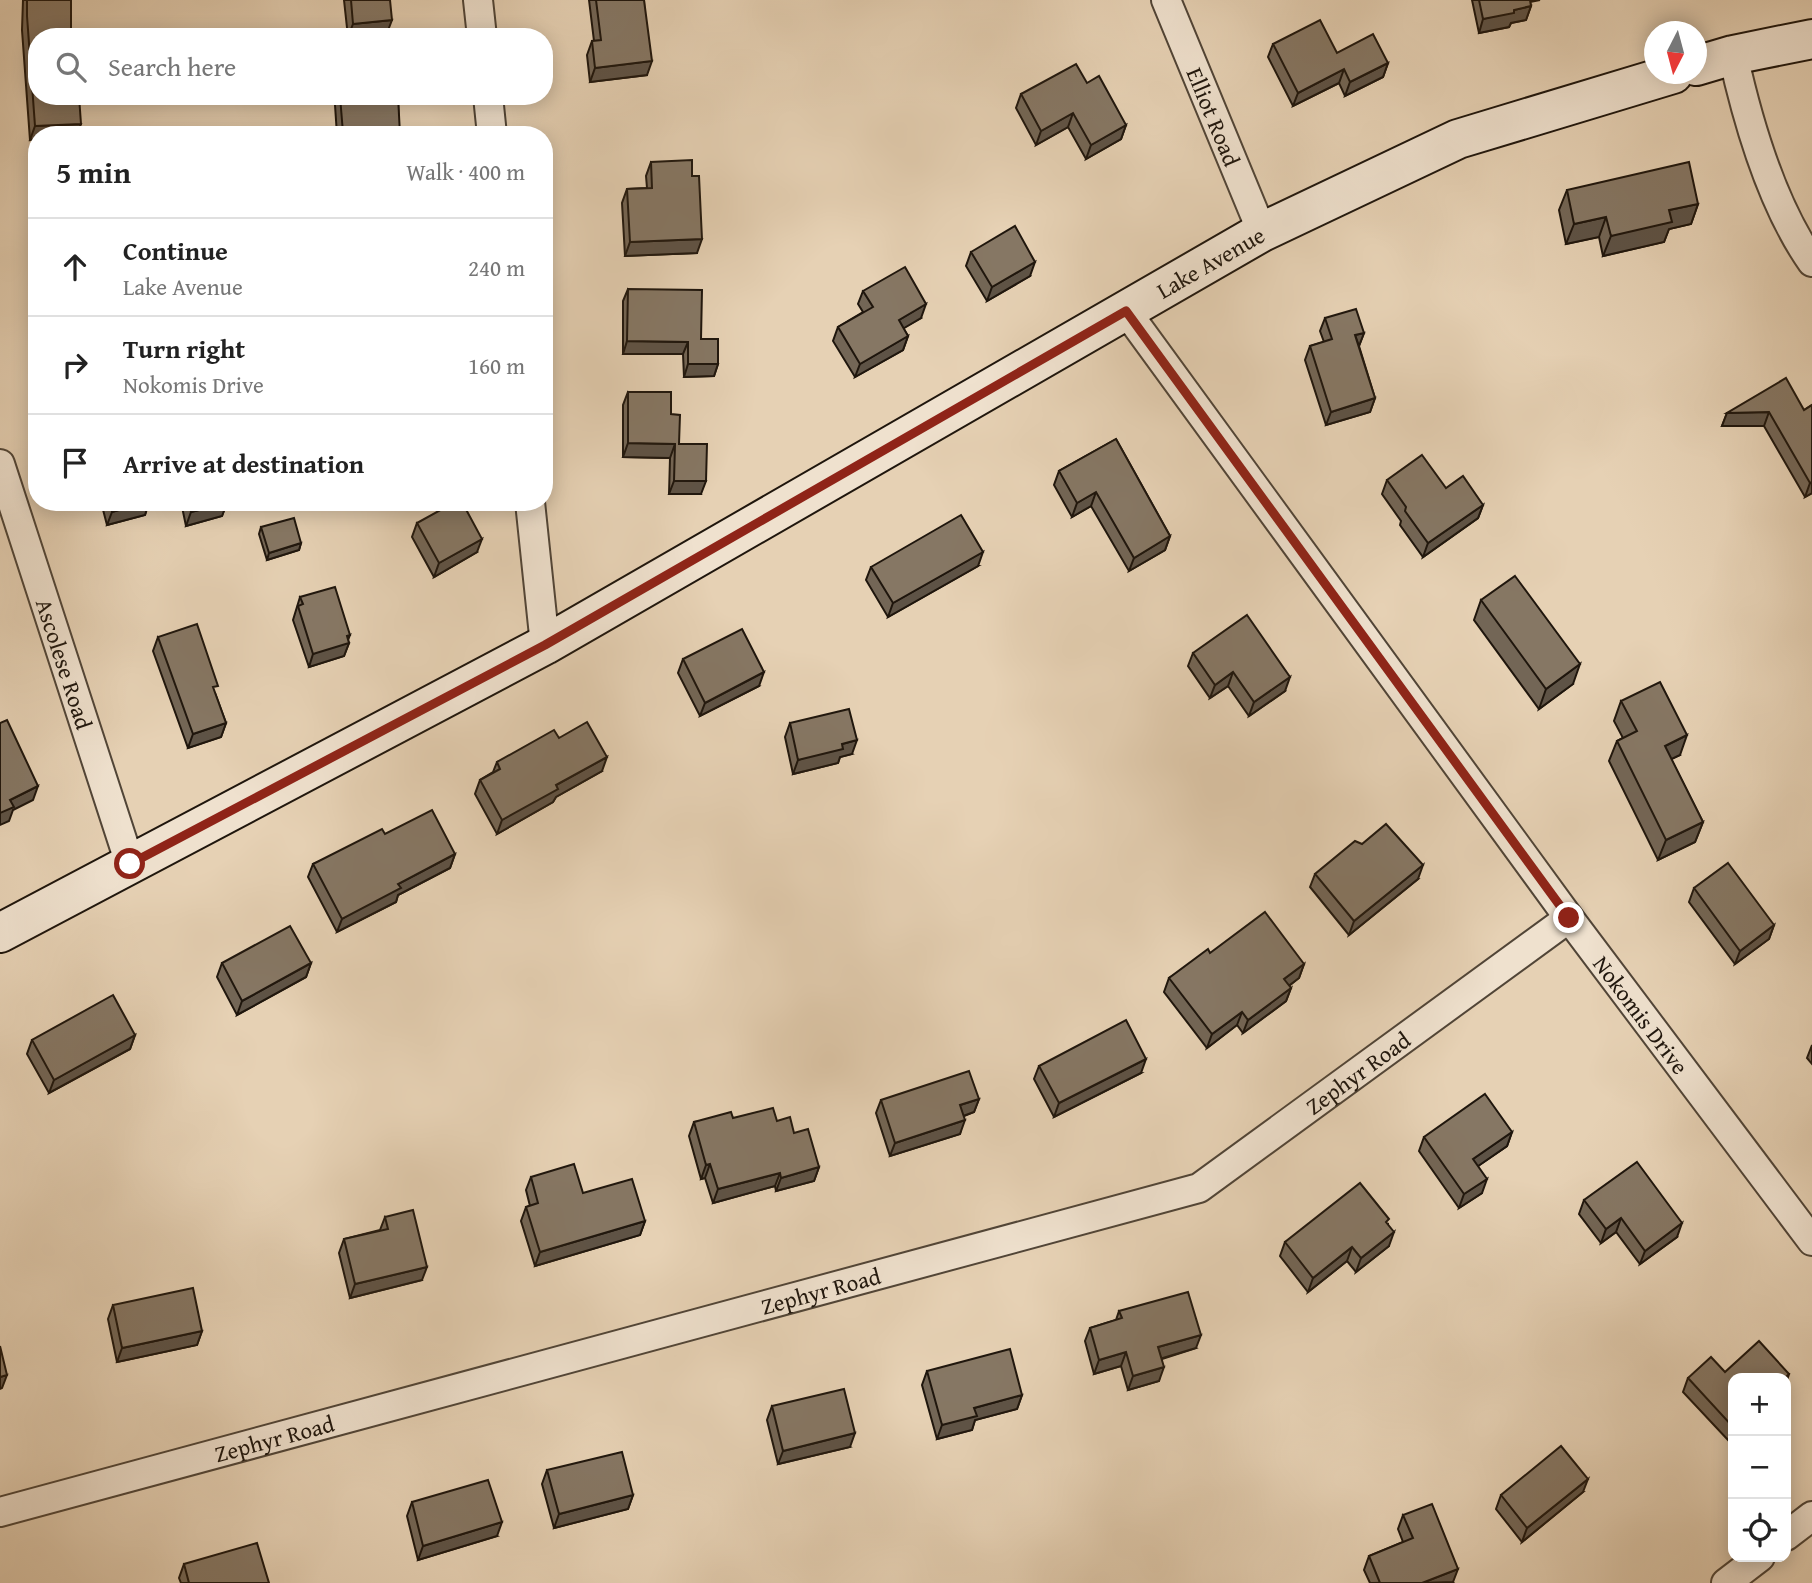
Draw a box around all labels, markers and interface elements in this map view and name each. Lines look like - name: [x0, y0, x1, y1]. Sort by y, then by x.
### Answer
- north arrow: [1644, 21, 1707, 84]
- search box: [28, 28, 553, 105]
- text: Search here: [108, 47, 236, 86]
- icon: search: [52, 48, 90, 86]
- street label: Elliot Road: [1179, 62, 1250, 172]
- text: 5 min: [56, 150, 131, 194]
- text: Walk · 400 m: [406, 155, 525, 188]
- street label: Lake Avenue: [1150, 218, 1270, 306]
- text: Continue: [123, 231, 228, 270]
- icon: ahead: [56, 248, 94, 286]
- text: 240 m: [468, 251, 525, 284]
- text: Lake Avenue: [123, 270, 243, 303]
- text: Turn right: [123, 329, 245, 368]
- icon: right: [56, 346, 94, 384]
- text: 160 m: [468, 349, 525, 382]
- text: Nokomis Drive: [123, 368, 264, 401]
- icon: arrive: [56, 444, 94, 482]
- text: Arrive at destination: [123, 444, 364, 483]
- street label: Ascolese Road: [28, 594, 102, 734]
- route start: [114, 848, 145, 879]
- route end: [1553, 902, 1584, 933]
- street label: Nokomis Drive: [1586, 948, 1697, 1081]
- street label: Zephyr Road: [1298, 1023, 1417, 1122]
- street label: Zephyr Road: [757, 1258, 885, 1322]
- map controls: [1728, 1373, 1791, 1562]
- button: +: [1728, 1373, 1791, 1436]
- street label: Zephyr Road: [211, 1406, 338, 1470]
- button: −: [1728, 1436, 1791, 1499]
- button: locate: [1728, 1499, 1791, 1562]

